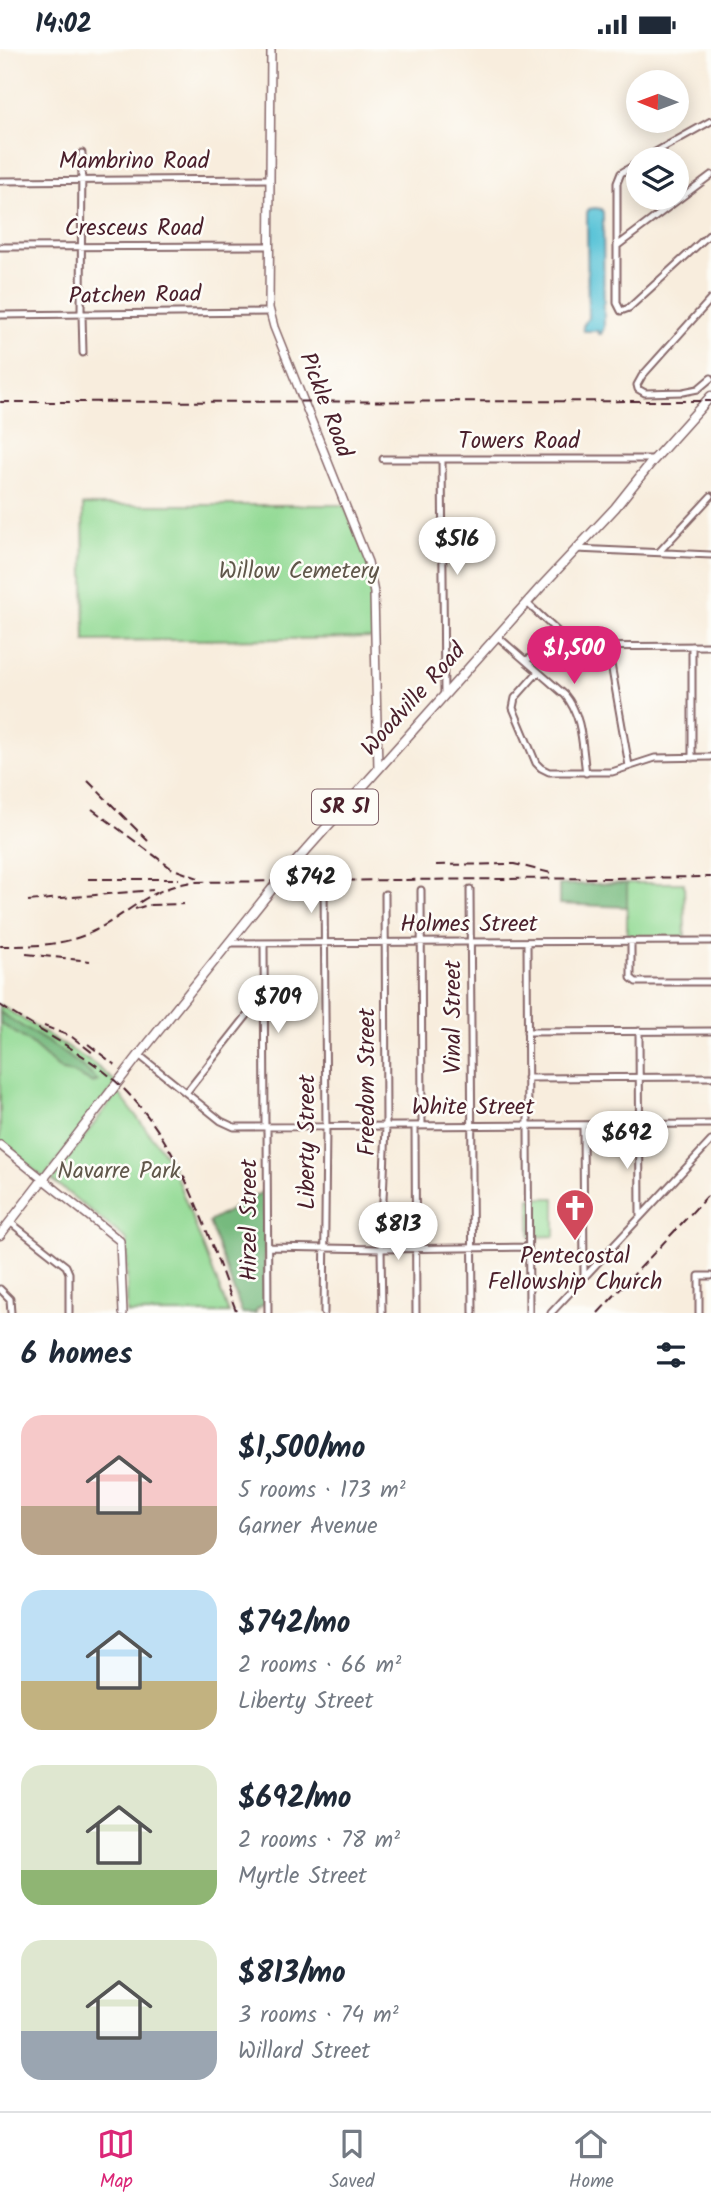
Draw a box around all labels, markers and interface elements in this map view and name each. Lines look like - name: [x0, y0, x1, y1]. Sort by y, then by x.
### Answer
- text: 14:02: [35, 4, 92, 46]
- north arrow: [626, 70, 690, 133]
- map controls: [626, 70, 689, 210]
- street label: Mambrino Road: [59, 144, 210, 180]
- button: layers: [626, 147, 689, 210]
- street label: Cresceus Road: [65, 211, 204, 247]
- street label: Patchen Road: [68, 277, 202, 315]
- street label: Pickle Road: [288, 347, 362, 463]
- street label: Towers Road: [458, 424, 580, 460]
- pin: $516: [416, 517, 498, 577]
- text: $516: [435, 522, 479, 558]
- park label: Willow Cemetery: [219, 554, 379, 590]
- pin: $1,500: [517, 627, 631, 686]
- text: $1,500: [543, 631, 605, 667]
- street label: Woodville Road: [353, 635, 475, 765]
- road number: SR 51: [312, 789, 378, 825]
- pin: $742: [270, 855, 352, 915]
- text: $742: [286, 860, 336, 896]
- street label: Holmes Street: [400, 907, 539, 943]
- street label: Vinal Street: [436, 959, 472, 1074]
- pin: $709: [237, 975, 319, 1035]
- text: $709: [254, 980, 302, 1016]
- street label: Freedom Street: [350, 1007, 386, 1156]
- street label: Liberty Street: [290, 1073, 326, 1210]
- street label: White Street: [412, 1090, 535, 1126]
- pin: $692: [586, 1111, 668, 1171]
- text: $692: [601, 1116, 653, 1152]
- park label: Navarre Park: [57, 1154, 181, 1190]
- street label: Hirzel Street: [232, 1158, 268, 1281]
- church icon: Pentecostal Fellowship Church: [554, 1187, 596, 1242]
- pin: $813: [357, 1203, 439, 1262]
- text: $813: [375, 1207, 421, 1243]
- place label: Pentecostal Fellowship Church: [488, 1239, 662, 1301]
- text: 6 homes: [21, 1331, 133, 1379]
- icon: filters: [652, 1336, 690, 1374]
- text: $1,500/mo: [238, 1425, 365, 1473]
- icon: home: [77, 1443, 161, 1527]
- text: 5 rooms · 173 m²: [238, 1473, 406, 1509]
- text: Garner Avenue: [238, 1509, 378, 1545]
- text: $742/mo: [238, 1600, 350, 1648]
- icon: home: [77, 1618, 161, 1702]
- text: 2 rooms · 66 m²: [238, 1648, 401, 1684]
- text: Liberty Street: [238, 1684, 373, 1720]
- text: $692/mo: [238, 1775, 351, 1823]
- icon: home: [77, 1793, 161, 1877]
- text: 2 rooms · 78 m²: [238, 1823, 400, 1859]
- text: Myrtle Street: [238, 1859, 367, 1895]
- text: $813/mo: [238, 1950, 346, 1998]
- icon: home: [77, 1968, 161, 2052]
- text: 3 rooms · 74 m²: [238, 1998, 399, 2034]
- text: Willard Street: [238, 2034, 370, 2070]
- tab: Map: [97, 2125, 135, 2197]
- tab: Saved: [329, 2125, 375, 2197]
- tab: Home: [569, 2125, 614, 2197]

